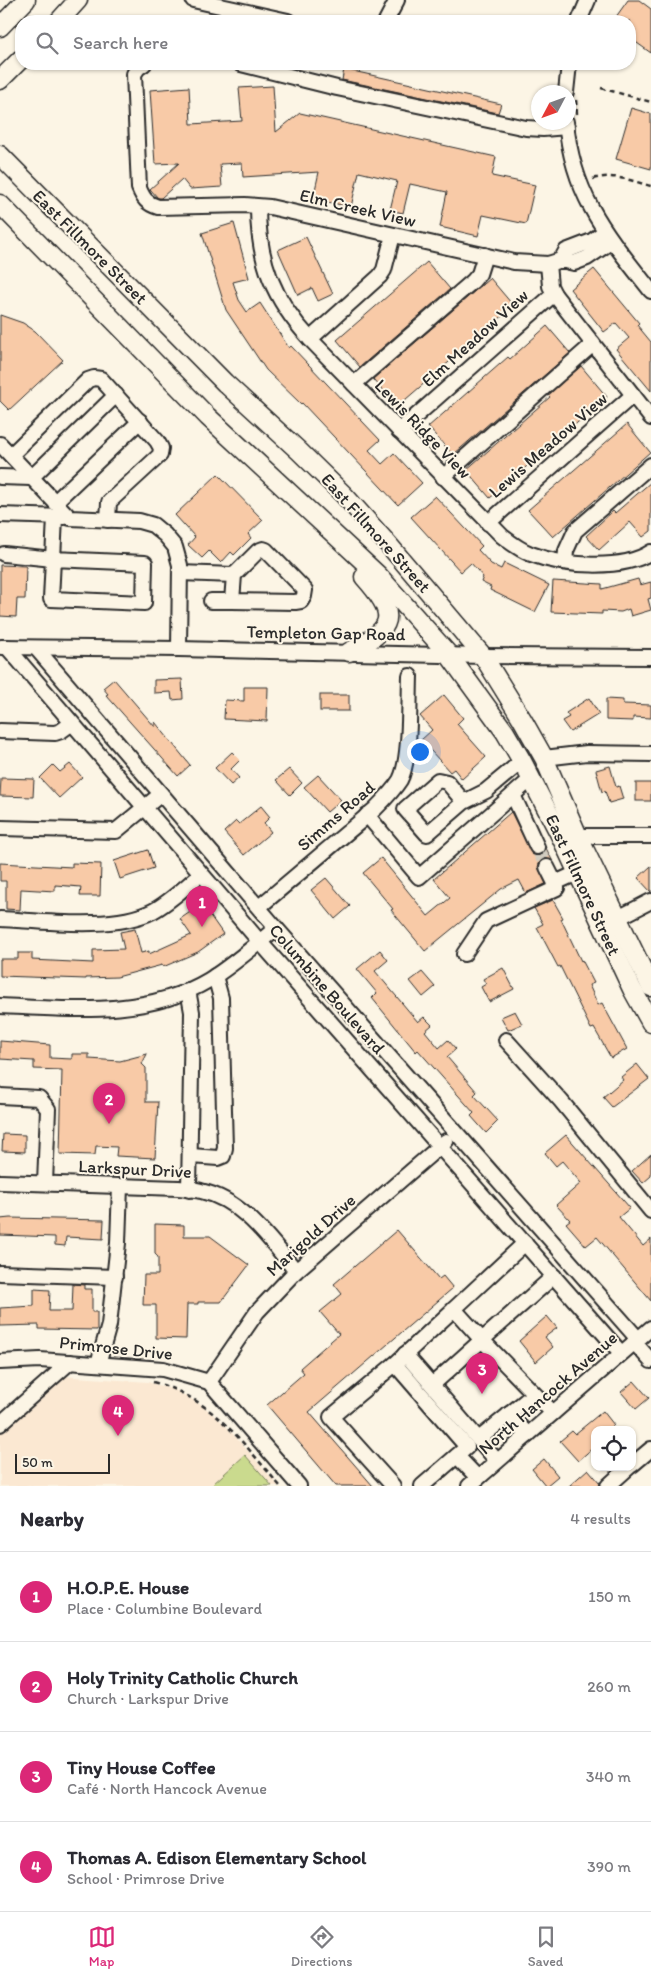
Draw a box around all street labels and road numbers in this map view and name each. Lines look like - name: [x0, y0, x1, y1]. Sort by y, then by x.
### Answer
- street label: Elm Creek View: [298, 184, 418, 232]
- street label: East Fillmore Street: [28, 185, 152, 309]
- street label: Elm Meadow View: [417, 284, 533, 392]
- street label: Lewis Ridge View: [370, 375, 476, 483]
- street label: Lewis Meadow View: [484, 387, 612, 503]
- street label: East Fillmore Street: [317, 469, 436, 597]
- street label: Templeton Gap Road: [246, 621, 406, 645]
- street label: Simms Road: [293, 776, 380, 856]
- street label: East Fillmore Street: [541, 811, 625, 959]
- street label: Columbine Boulevard: [264, 919, 390, 1059]
- street label: Larkspur Drive: [78, 1155, 192, 1183]
- street label: Marigold Drive: [262, 1189, 360, 1281]
- street label: North Hancock Avenue: [474, 1327, 622, 1459]
- street label: Primrose Drive: [58, 1331, 174, 1365]

